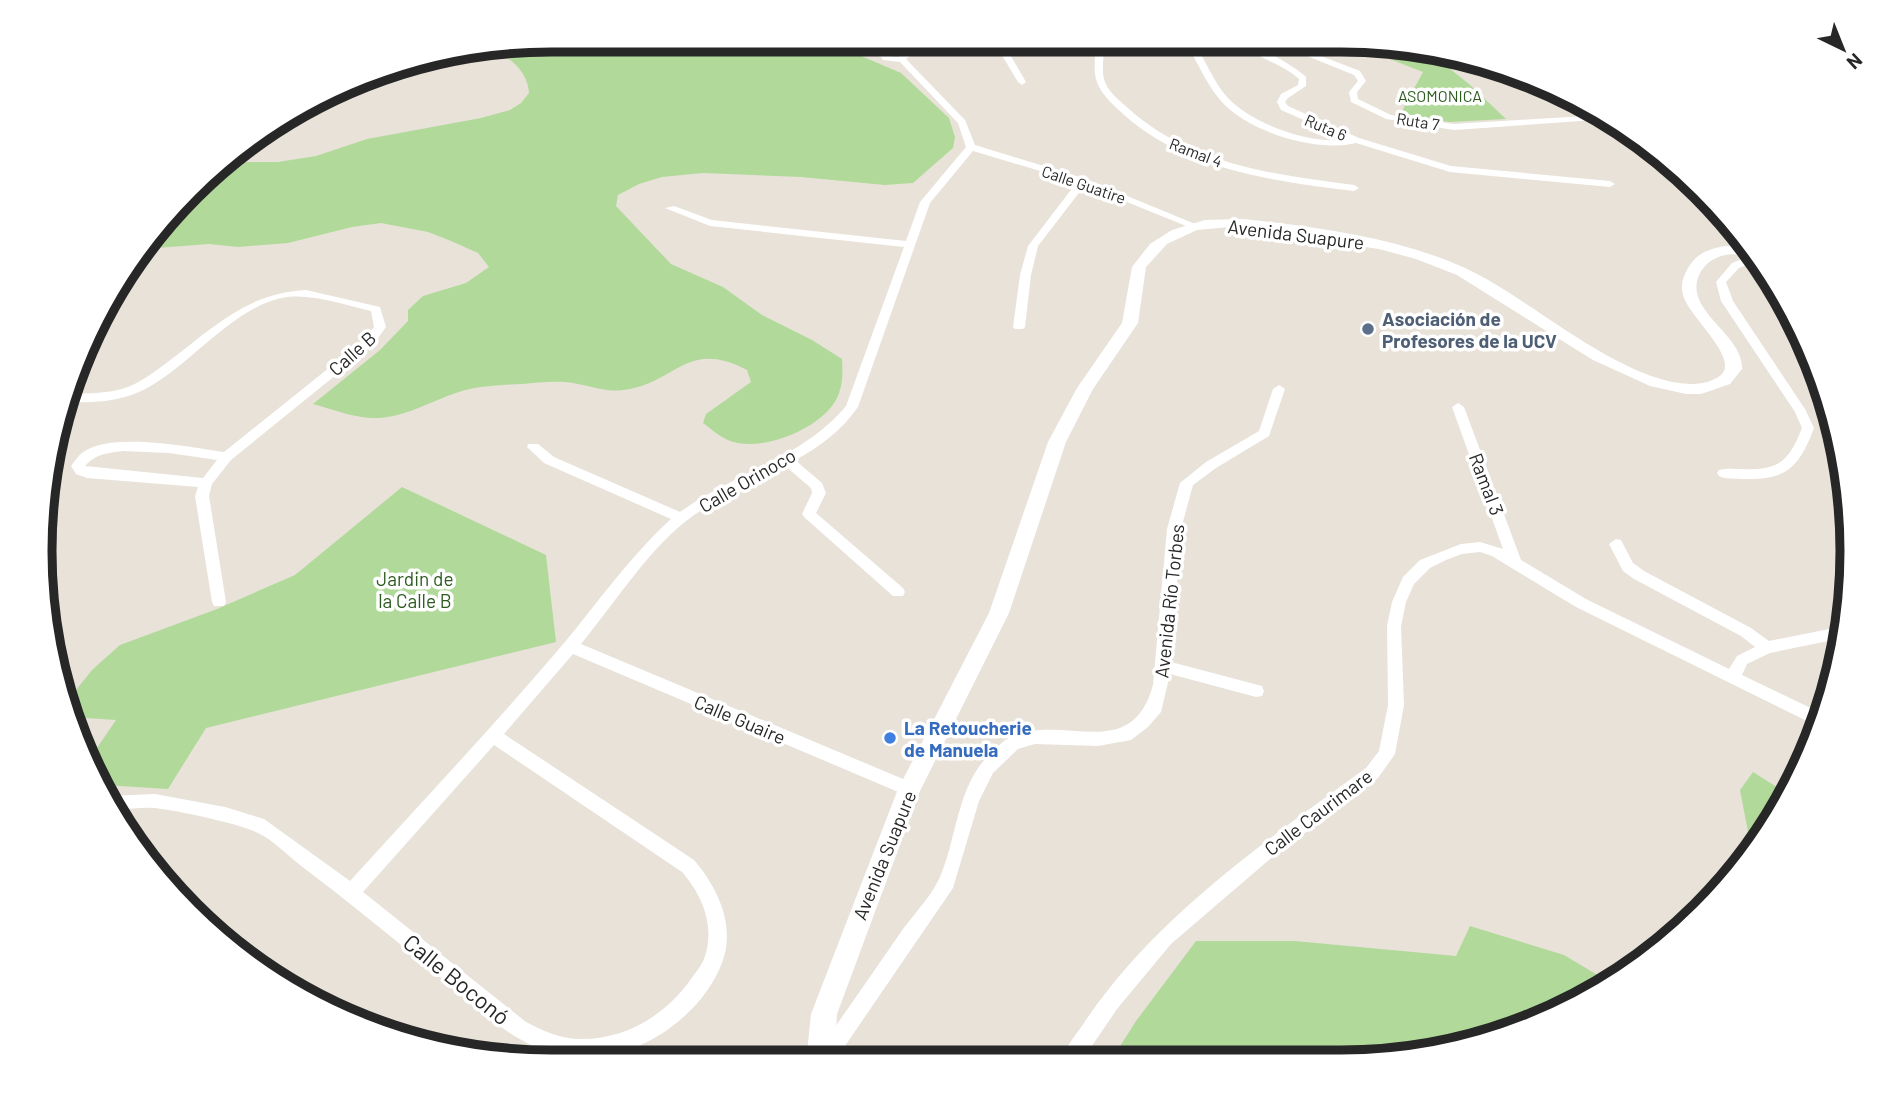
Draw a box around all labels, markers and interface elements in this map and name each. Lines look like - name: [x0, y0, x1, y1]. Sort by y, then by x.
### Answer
- north arrow: [1808, 14, 1878, 84]
- text: N: [1842, 49, 1867, 75]
- park label: ASOMONICA: [1398, 86, 1482, 105]
- street label: Ruta 7: [1395, 108, 1441, 134]
- street label: Ruta 6: [1302, 110, 1350, 144]
- street label: Ramal 4: [1167, 133, 1225, 171]
- street label: Calle Guatire: [1040, 161, 1128, 207]
- street label: Avenida Suapure: [1226, 214, 1366, 254]
- place label: Asociación de Profesores de la UCV: [1382, 307, 1557, 352]
- marker: Asociación de Profesores de la UCV: [1360, 321, 1376, 337]
- street label: Calle B: [324, 326, 380, 380]
- street label: Calle Orinoco: [694, 443, 800, 517]
- street label: Ramal 3: [1465, 450, 1509, 518]
- street label: Avenida Río Torbes: [1149, 523, 1189, 679]
- park label: Jardin de la Calle B: [376, 567, 454, 612]
- street label: Calle Guaire: [691, 689, 789, 749]
- place label: La Retoucherie de Manuela: [904, 716, 1032, 761]
- marker: La Retoucherie de Manuela: [882, 730, 898, 746]
- street label: Calle Caurimare: [1259, 764, 1377, 860]
- street label: Avenida Suapure: [848, 787, 920, 923]
- street label: Calle Boconó: [398, 928, 516, 1030]

